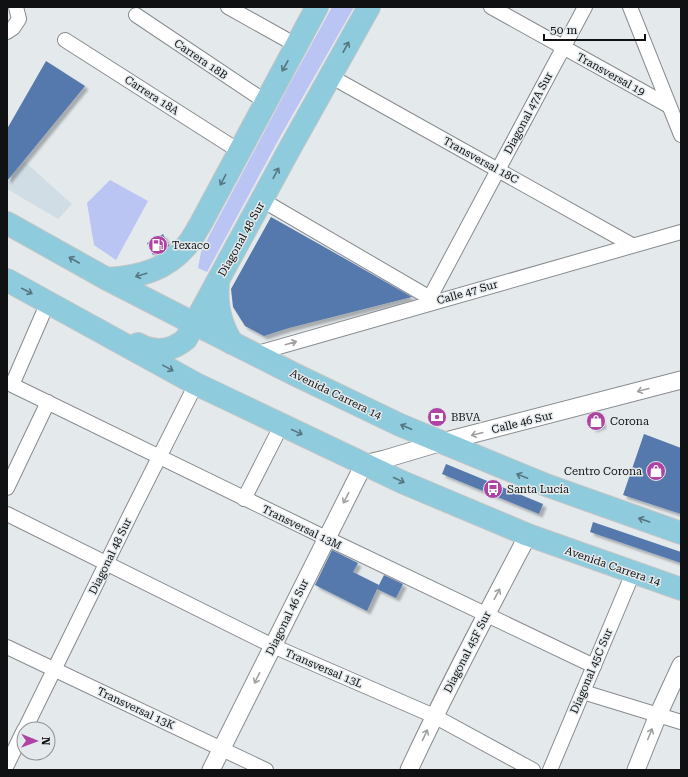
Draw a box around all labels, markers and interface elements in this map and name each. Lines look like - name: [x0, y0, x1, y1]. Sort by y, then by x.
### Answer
- scale bar: [544, 16, 645, 42]
- text: 50 m: [550, 23, 577, 37]
- street label: Carrera 18B: [172, 37, 230, 82]
- one-way arrow: [343, 41, 351, 53]
- street label: Transversal 19: [574, 50, 647, 99]
- one-way arrow: [281, 60, 289, 72]
- street label: Diagonal 47A Sur: [501, 70, 556, 156]
- street label: Carrera 18A: [122, 73, 182, 118]
- street label: Transversal 18C: [441, 134, 521, 187]
- one-way arrow: [273, 167, 281, 179]
- one-way arrow: [219, 174, 227, 186]
- street label: Diagonal 48 Sur: [216, 199, 268, 279]
- fuel station icon: Texaco: [147, 234, 169, 256]
- place label: Texaco: [172, 239, 210, 252]
- one-way arrow: [68, 255, 80, 263]
- one-way arrow: [135, 272, 148, 279]
- street label: Calle 47 Sur: [435, 277, 500, 307]
- one-way arrow: [21, 288, 33, 295]
- one-way arrow: [285, 339, 298, 346]
- one-way arrow: [162, 365, 174, 373]
- street label: Avenida Carrera 14: [288, 367, 384, 423]
- one-way arrow: [637, 387, 650, 394]
- bank icon: BBVA: [426, 406, 448, 428]
- street label: Calle 46 Sur: [490, 408, 555, 436]
- shop icon: Corona: [585, 410, 607, 432]
- place label: BBVA: [451, 411, 481, 424]
- place label: Corona: [610, 415, 649, 428]
- one-way arrow: [401, 423, 413, 431]
- one-way arrow: [291, 429, 303, 436]
- one-way arrow: [471, 430, 484, 438]
- shop icon: Centro Corona: [645, 460, 667, 482]
- place label: Centro Corona: [564, 465, 642, 478]
- one-way arrow: [516, 471, 528, 479]
- one-way arrow: [392, 477, 404, 484]
- bus stop icon: Santa Lucía: [482, 478, 504, 500]
- place label: Santa Lucía: [507, 483, 569, 496]
- one-way arrow: [342, 492, 349, 504]
- street label: Transversal 13M: [260, 503, 344, 552]
- street label: Diagonal 48 Sur: [86, 516, 135, 596]
- one-way arrow: [638, 516, 651, 523]
- street label: Avenida Carrera 14: [563, 544, 663, 589]
- street label: Diagonal 46 Sur: [263, 577, 312, 657]
- one-way arrow: [493, 588, 501, 600]
- street label: Diagonal 45F Sur: [441, 609, 494, 695]
- street label: Diagonal 45C Sur: [568, 626, 615, 716]
- street label: Transversal 13L: [283, 646, 365, 691]
- one-way arrow: [253, 671, 260, 683]
- street label: Transversal 13K: [95, 685, 177, 732]
- north arrow: [16, 721, 56, 761]
- one-way arrow: [647, 728, 655, 740]
- one-way arrow: [422, 729, 429, 741]
- text: N: [39, 737, 52, 746]

